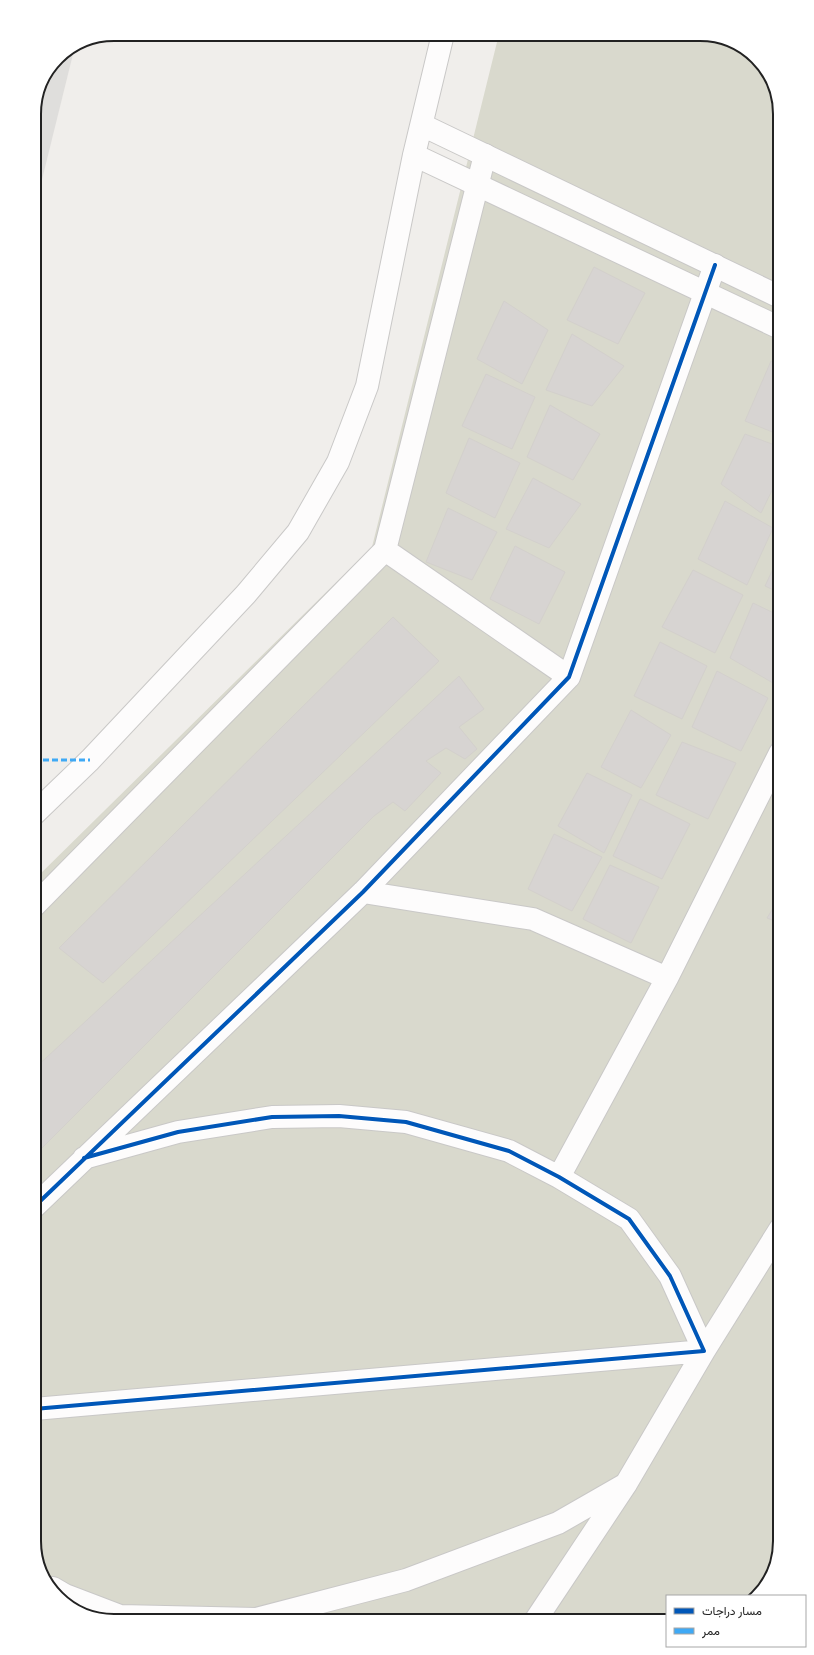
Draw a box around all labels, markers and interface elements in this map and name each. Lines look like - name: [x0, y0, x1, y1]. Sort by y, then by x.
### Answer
- legend: [666, 1595, 806, 1647]
- text: مسار دراجات: [702, 1603, 762, 1619]
- text: ممر: [701, 1623, 720, 1639]

